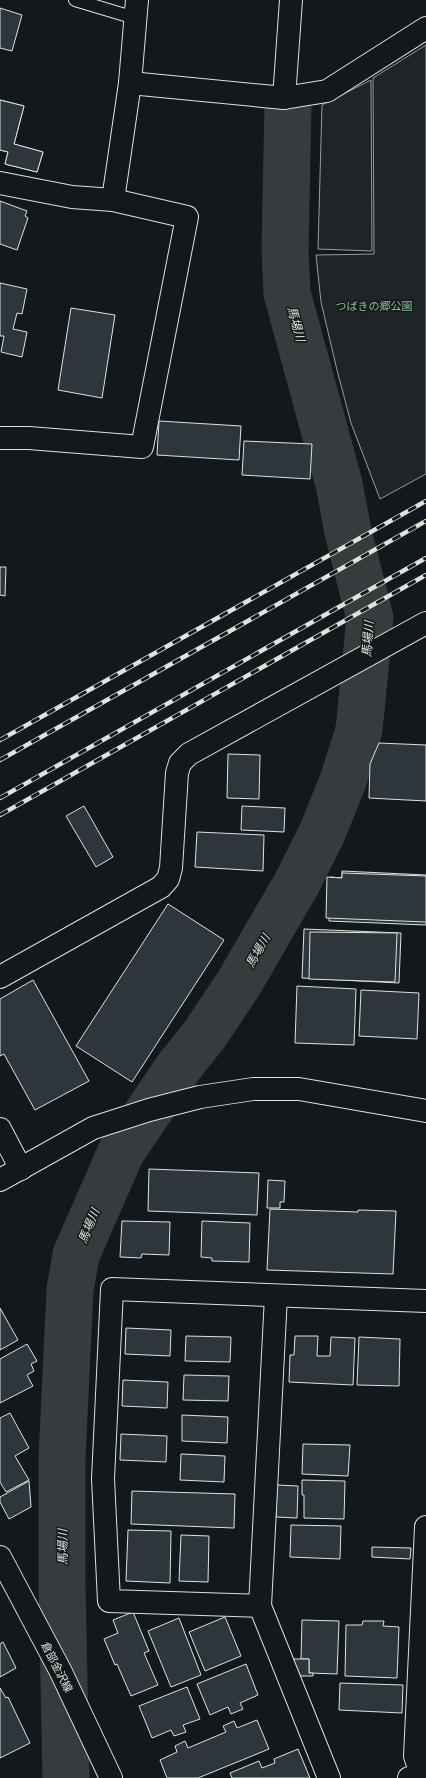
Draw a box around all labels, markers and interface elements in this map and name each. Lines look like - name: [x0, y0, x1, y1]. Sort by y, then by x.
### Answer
- park label: つばきの郷公園: [336, 299, 413, 312]
- water label: 馬場川: [286, 305, 309, 345]
- water label: 馬場川: [359, 618, 375, 657]
- water label: 馬場川: [242, 930, 273, 970]
- water label: 馬場川: [75, 1204, 102, 1245]
- water label: 馬場川: [55, 1527, 69, 1565]
- street label: 倉部金沢線: [39, 1639, 76, 1694]

